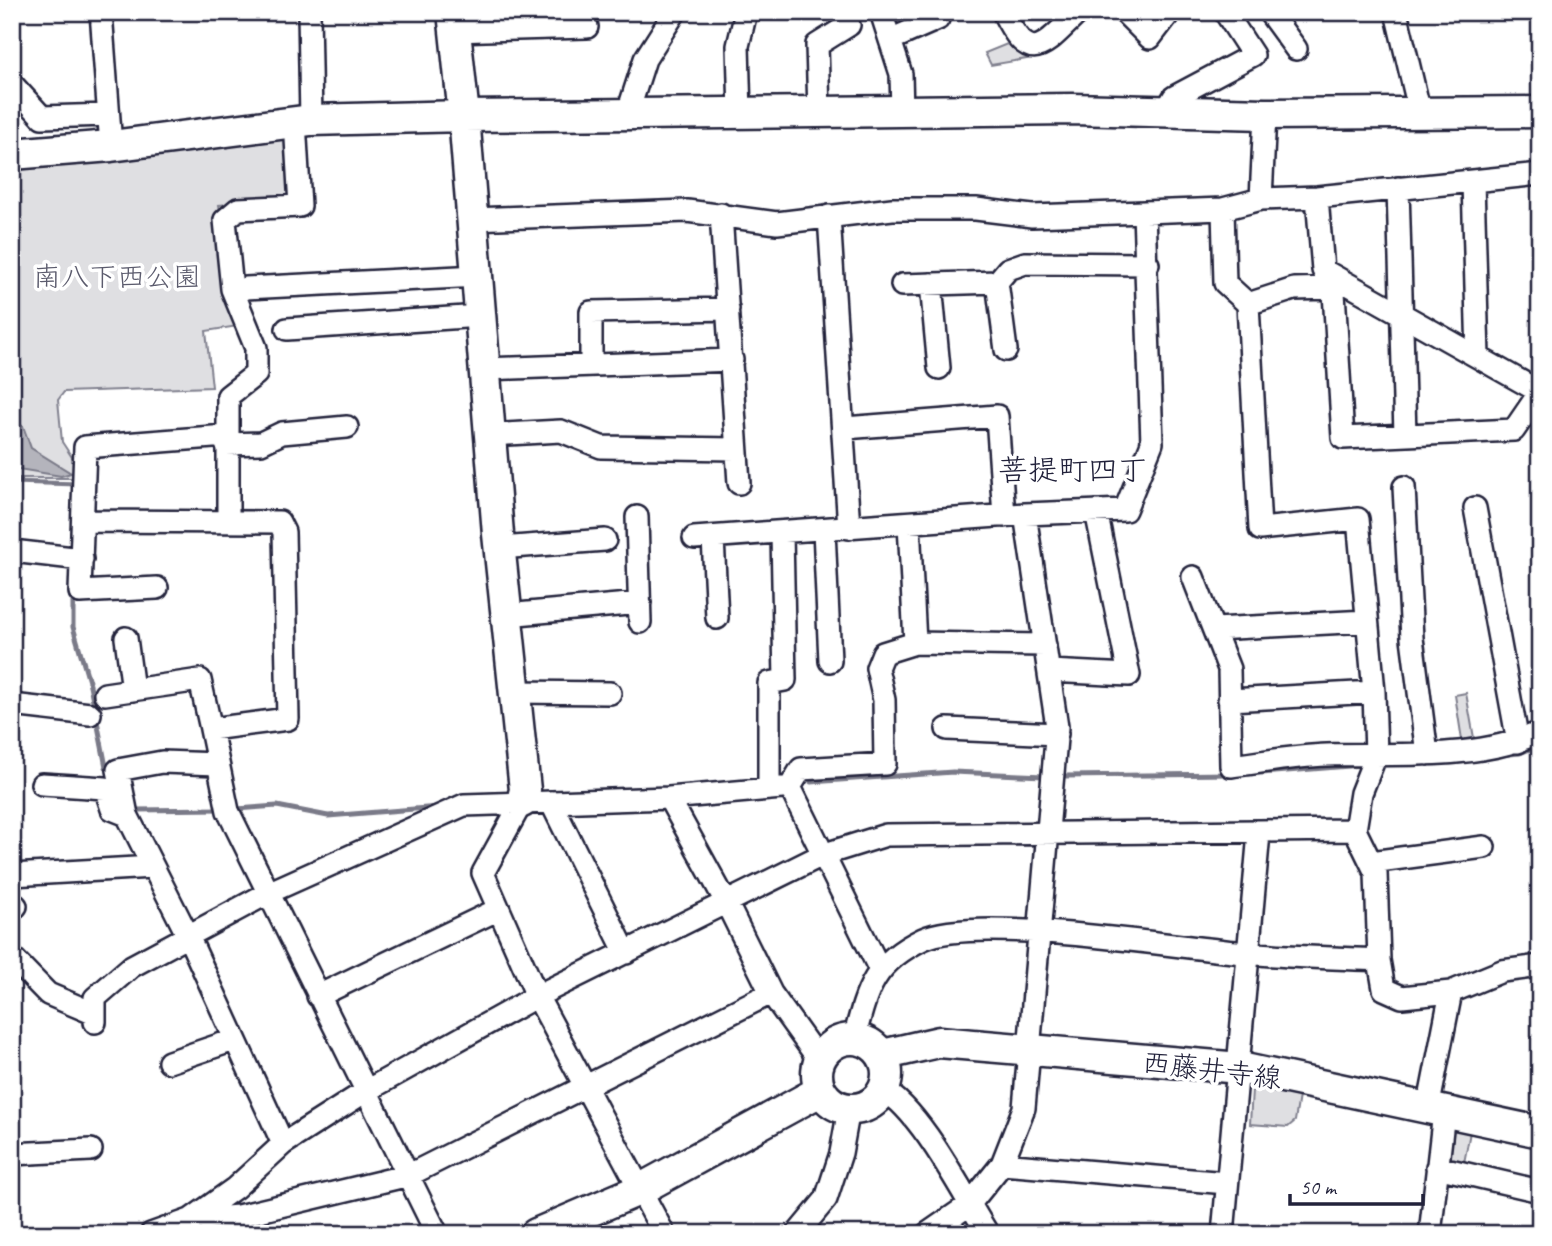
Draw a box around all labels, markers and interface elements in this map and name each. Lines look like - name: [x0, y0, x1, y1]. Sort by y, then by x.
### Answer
- park label: 南八下西公園: [33, 259, 201, 294]
- district label: 菩提町四丁: [998, 451, 1148, 489]
- street label: 西藤井寺線: [1140, 1044, 1284, 1096]
- scale bar: [1290, 1162, 1422, 1206]
- text: 50 m: [1300, 1174, 1338, 1200]

